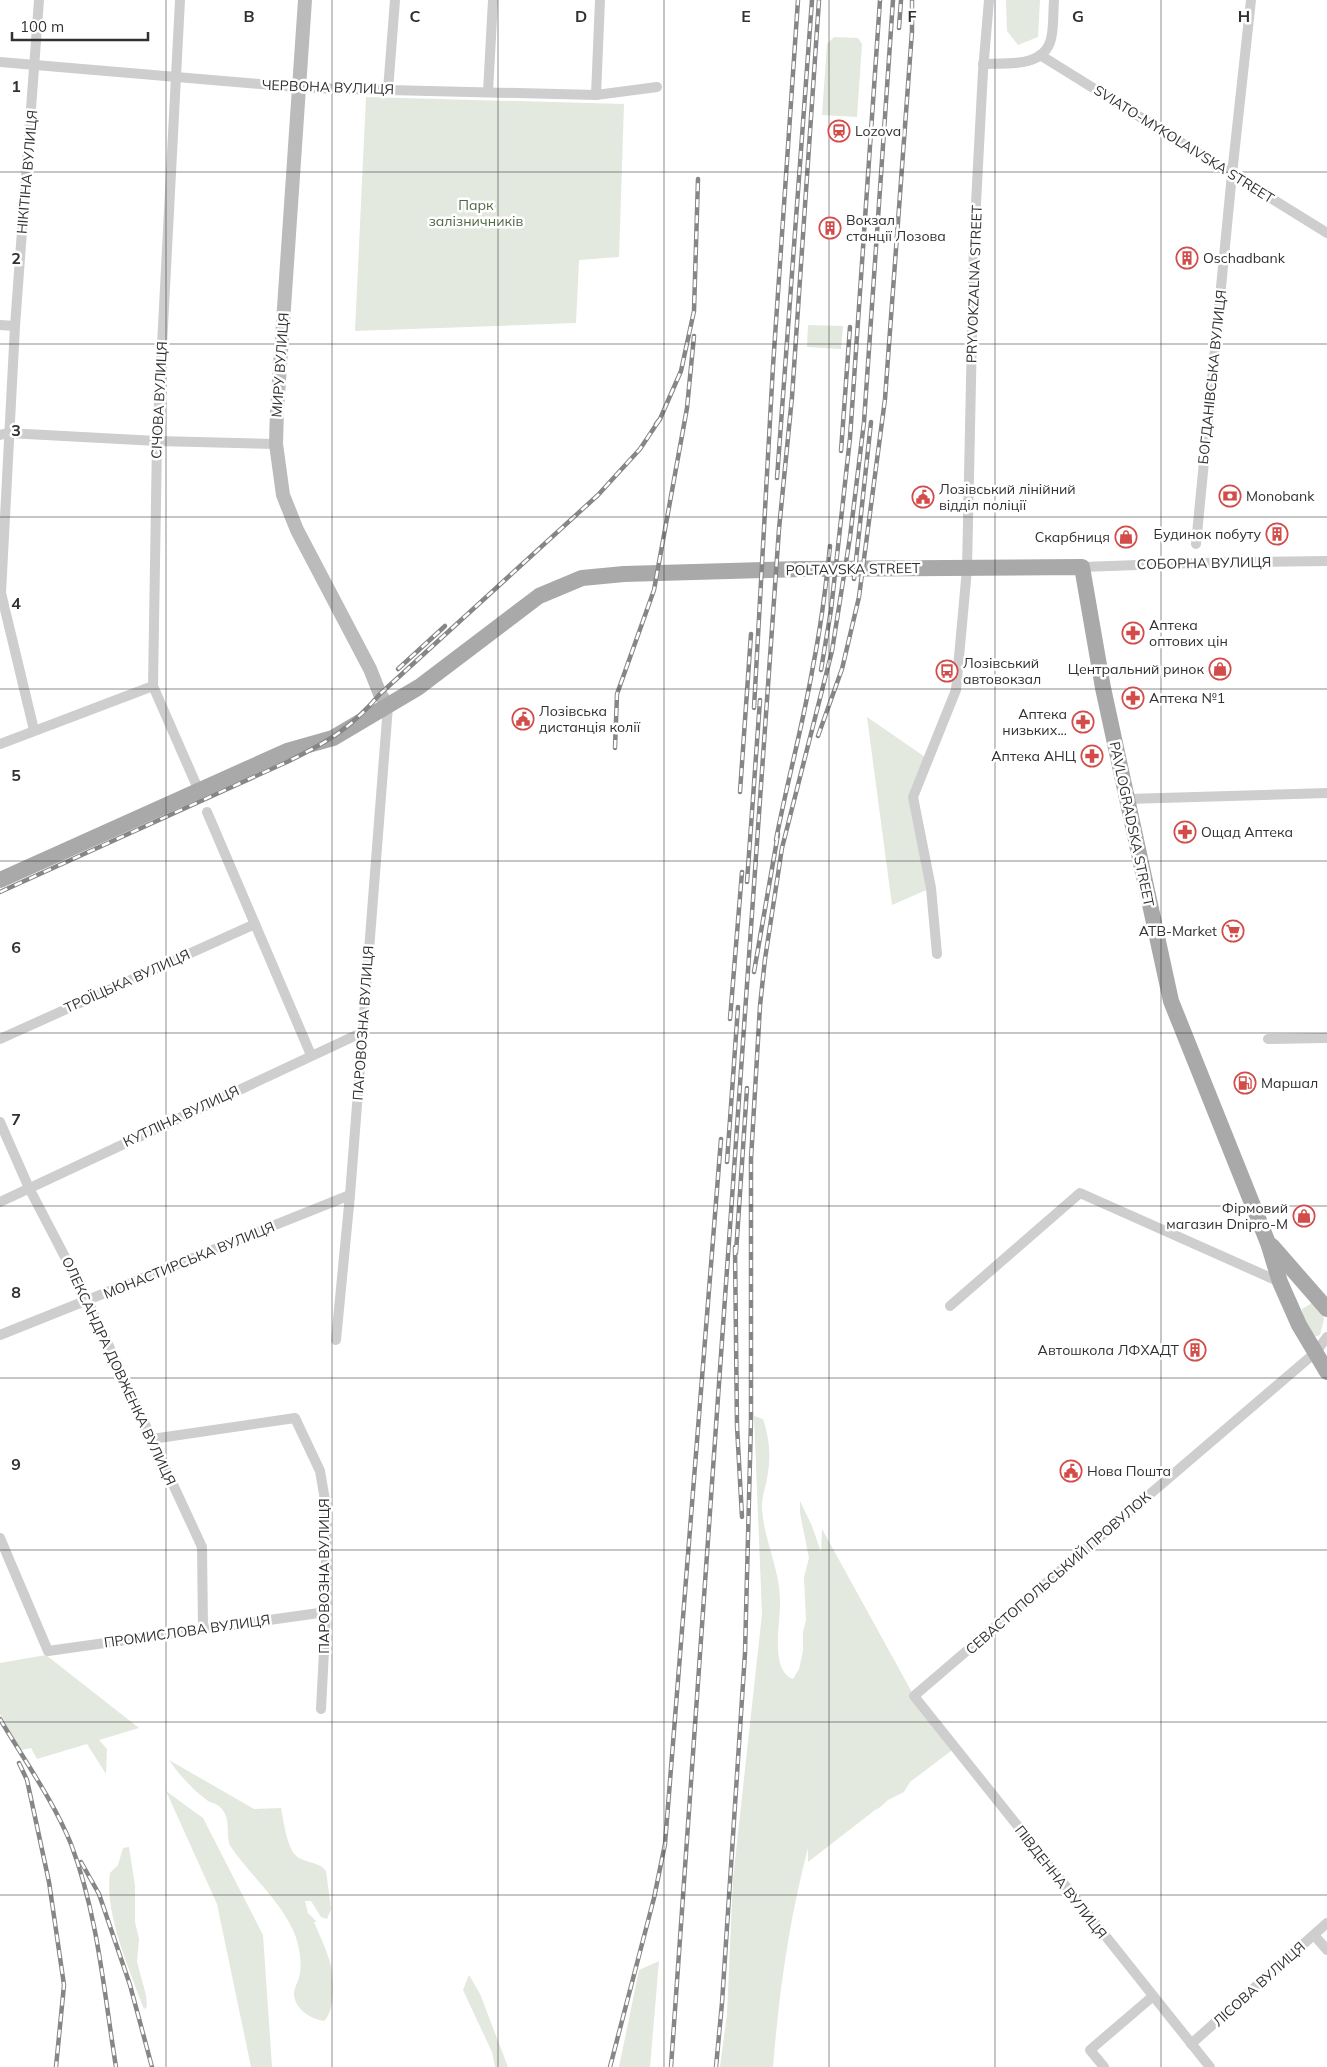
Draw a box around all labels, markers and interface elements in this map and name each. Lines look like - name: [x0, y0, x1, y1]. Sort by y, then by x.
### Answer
- text: B: [243, 6, 255, 26]
- text: C: [410, 6, 421, 26]
- text: D: [575, 6, 587, 26]
- text: E: [741, 6, 751, 26]
- text: F: [907, 6, 917, 26]
- text: G: [1072, 6, 1084, 26]
- text: H: [1238, 6, 1250, 26]
- scale bar: [12, 10, 149, 42]
- text: 100 m: [20, 17, 64, 36]
- text: 1: [11, 76, 21, 96]
- street label: ЧЕРВОНА ВУЛИЦЯ: [262, 76, 394, 98]
- street label: SVIATO-MYKOLAIVSKA STREET: [1091, 81, 1278, 207]
- street label: НІКІТІНА ВУЛИЦЯ: [13, 109, 41, 235]
- station icon: Lozova: [827, 119, 851, 143]
- place label: Lozova: [855, 122, 901, 140]
- park label: Парк залізничників: [429, 196, 523, 230]
- street label: PRYVOKZALNA STREET: [962, 204, 986, 364]
- place label: Вокзал станції Лозова: [846, 211, 946, 245]
- building icon: Вокзал станції Лозова: [818, 216, 842, 240]
- building icon: Oschadbank: [1175, 246, 1199, 270]
- text: 2: [11, 248, 21, 268]
- place label: Oschadbank: [1203, 249, 1286, 267]
- street label: БОГДАНІВСЬКА ВУЛИЦЯ: [1194, 289, 1230, 465]
- street label: МИРУ ВУЛИЦЯ: [267, 312, 293, 418]
- street label: СІЧОВА ВУЛИЦЯ: [147, 341, 171, 459]
- text: 3: [11, 420, 21, 440]
- place label: Лозівський лінійний відділ поліції: [939, 480, 1076, 514]
- bank icon: Monobank: [1218, 484, 1242, 508]
- public building icon: Лозівський лінійний відділ поліції: [911, 485, 935, 509]
- place label: Monobank: [1246, 487, 1315, 505]
- building icon: Будинок побуту: [1265, 522, 1289, 546]
- shop icon: Скарбниця: [1114, 525, 1138, 549]
- place label: Будинок побуту: [1153, 525, 1261, 543]
- place label: Скарбниця: [1035, 528, 1110, 546]
- street label: СОБОРНА ВУЛИЦЯ: [1137, 553, 1271, 573]
- street label: POLTAVSKA STREET: [785, 559, 921, 579]
- text: 4: [11, 593, 21, 613]
- place label: Аптека оптових цін: [1149, 616, 1228, 650]
- pharmacy icon: Аптека оптових цін: [1121, 621, 1145, 645]
- place label: Лозівський автовокзал: [963, 654, 1041, 688]
- shop icon: Центральний ринок: [1208, 657, 1232, 681]
- bus stop icon: Лозівський автовокзал: [935, 659, 959, 683]
- place label: Центральний ринок: [1068, 660, 1204, 678]
- pharmacy icon: Аптека №1: [1121, 686, 1145, 710]
- place label: Аптека №1: [1149, 689, 1225, 707]
- place label: Лозівська дистанція колії: [539, 702, 641, 736]
- place label: Аптека низьких...: [1002, 705, 1067, 739]
- public building icon: Лозівська дистанція колії: [511, 707, 535, 731]
- pharmacy icon: Аптека низьких...: [1071, 710, 1095, 734]
- street label: PAVLOGRADSKA STREET: [1106, 740, 1158, 909]
- pharmacy icon: Аптека АНЦ: [1080, 744, 1104, 768]
- place label: Аптека АНЦ: [991, 747, 1076, 765]
- text: 5: [11, 765, 21, 785]
- pharmacy icon: Ощад Аптека: [1173, 820, 1197, 844]
- place label: Ощад Аптека: [1201, 823, 1293, 841]
- supermarket icon: ATB-Market: [1221, 919, 1245, 943]
- place label: ATB-Market: [1139, 922, 1217, 940]
- text: 6: [11, 937, 21, 957]
- street label: ТРОЇЦЬКА ВУЛИЦЯ: [61, 945, 193, 1017]
- street label: ПАРОВОЗНА ВУЛИЦЯ: [349, 945, 377, 1101]
- fuel station icon: Маршал: [1233, 1071, 1257, 1095]
- place label: Маршал: [1261, 1074, 1318, 1092]
- street label: КУТЛІНА ВУЛИЦЯ: [120, 1081, 242, 1151]
- text: 7: [11, 1109, 21, 1129]
- place label: Фірмовий магазин Dnipro-M: [1166, 1199, 1288, 1233]
- shop icon: Фірмовий магазин Dnipro-M: [1292, 1204, 1316, 1228]
- street label: МОНАСТИРСЬКА ВУЛИЦЯ: [101, 1217, 277, 1303]
- street label: ОЛЕКСАНДРА ДОВЖЕНКА ВУЛИЦЯ: [58, 1254, 180, 1488]
- text: 8: [11, 1282, 21, 1302]
- building icon: Автошкола ЛФХАДТ: [1183, 1338, 1207, 1362]
- place label: Автошкола ЛФХАДТ: [1038, 1341, 1180, 1359]
- text: 9: [11, 1454, 21, 1474]
- public building icon: Нова Пошта: [1059, 1459, 1083, 1483]
- place label: Нова Пошта: [1087, 1462, 1171, 1480]
- street label: СЕВАСТОПОЛЬСЬКИЙ ПРОВУЛОК: [962, 1487, 1155, 1658]
- street label: ПАРОВОЗНА ВУЛИЦЯ: [315, 1498, 333, 1654]
- street label: ПРОМИСЛОВА ВУЛИЦЯ: [103, 1610, 271, 1652]
- street label: ПІВДЕННА ВУЛИЦЯ: [1011, 1822, 1111, 1942]
- street label: ЛІСОВА ВУЛИЦЯ: [1209, 1938, 1309, 2030]

